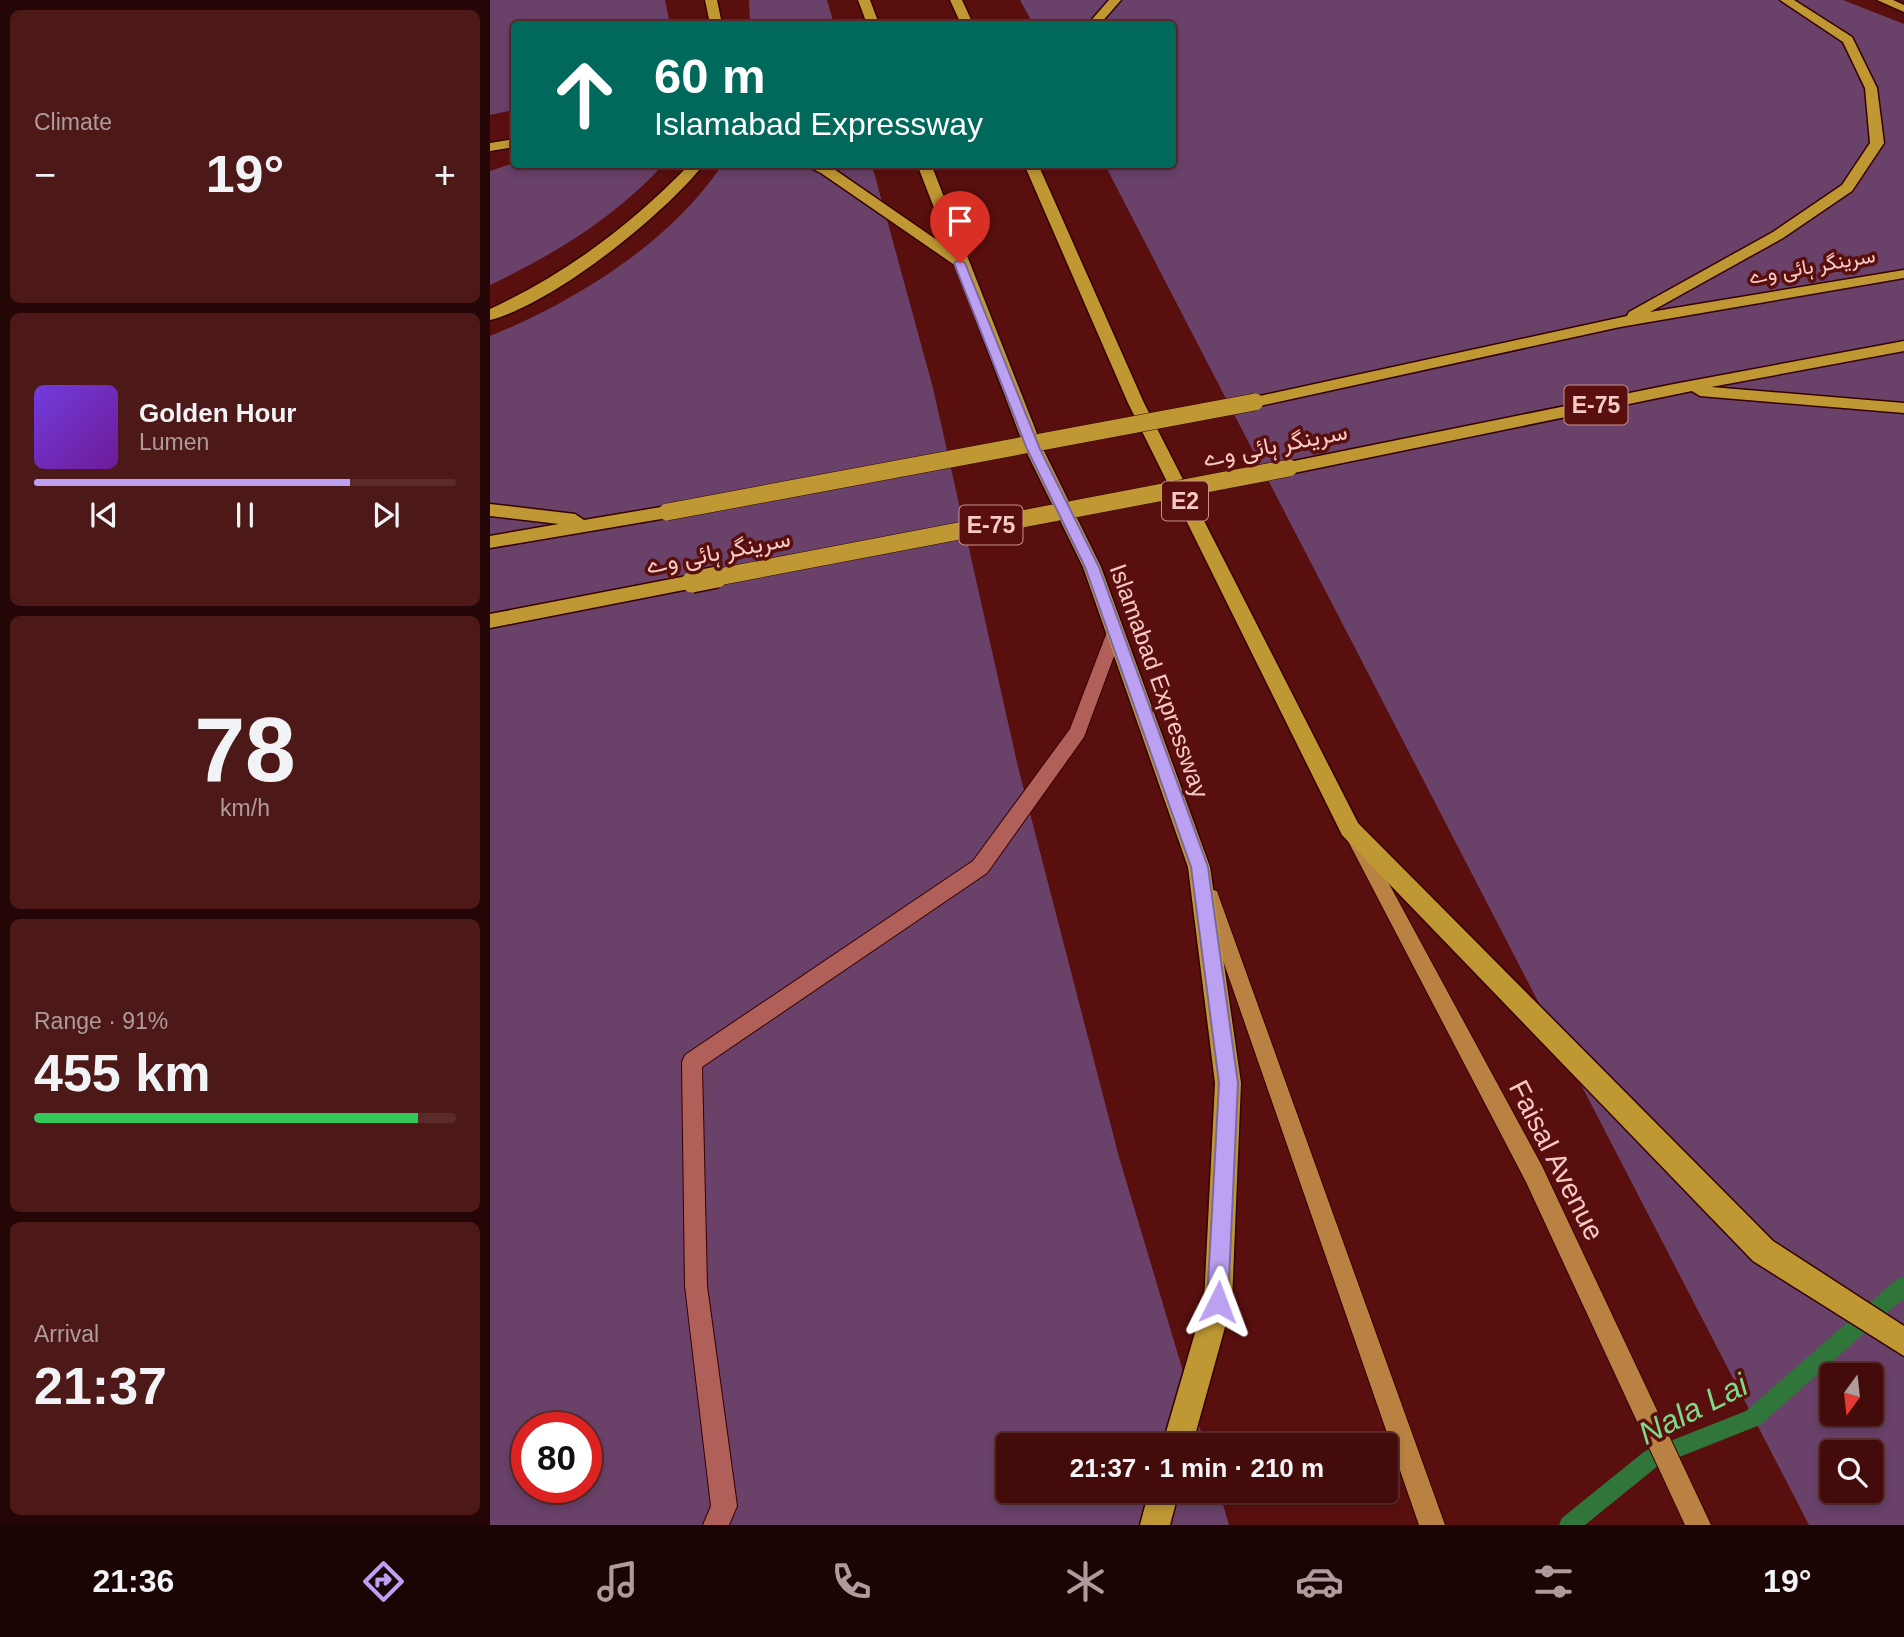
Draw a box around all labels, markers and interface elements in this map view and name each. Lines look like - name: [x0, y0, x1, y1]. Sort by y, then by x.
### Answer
- icon: ahead: [539, 49, 630, 140]
- text: 60 m: [654, 49, 766, 103]
- text: Islamabad Expressway: [654, 106, 983, 142]
- text: Climate: [34, 109, 112, 135]
- text: 19°: [206, 145, 284, 203]
- text: −: [34, 154, 56, 196]
- text: +: [434, 154, 456, 196]
- pin: [930, 191, 990, 263]
- icon: arrive: [941, 202, 979, 240]
- street label: سرینگر ہائی وے: [1747, 243, 1877, 290]
- road number: E-75: [1564, 386, 1628, 424]
- text: Golden Hour: [139, 398, 296, 428]
- street label: سرینگر ہائی وے: [1200, 417, 1350, 475]
- text: Lumen: [139, 429, 209, 455]
- road number: E2: [1162, 481, 1208, 520]
- icon: previous: [85, 496, 123, 534]
- icon: pause: [226, 496, 264, 534]
- icon: next: [367, 496, 405, 534]
- road number: E-75: [960, 505, 1022, 544]
- street label: سرینگر ہائی وے: [643, 524, 793, 582]
- street label: Islamabad Expressway: [1105, 560, 1214, 801]
- text: 78: [194, 699, 296, 800]
- text: km/h: [220, 795, 270, 821]
- text: Range · 91%: [34, 1008, 168, 1034]
- text: 455 km: [34, 1044, 210, 1102]
- street label: Faisal Avenue: [1503, 1075, 1610, 1245]
- position arrow: [1181, 1265, 1255, 1339]
- text: Arrival: [34, 1321, 99, 1347]
- text: 21:37: [34, 1357, 167, 1415]
- north arrow: [1820, 1363, 1883, 1426]
- map controls: [1820, 1363, 1883, 1503]
- water label: Nala Lai: [1633, 1366, 1754, 1452]
- speed limit sign: 80: [511, 1412, 602, 1503]
- button: search: [1820, 1440, 1883, 1503]
- text: 21:37 · 1 min · 210 m: [1070, 1453, 1324, 1483]
- icon: directions: [359, 1557, 408, 1606]
- icon: music: [593, 1557, 642, 1606]
- icon: phone: [827, 1557, 876, 1606]
- icon: climate: [1061, 1557, 1110, 1606]
- icon: car: [1295, 1557, 1344, 1606]
- icon: filters: [1529, 1557, 1578, 1606]
- text: 21:36: [92, 1563, 174, 1599]
- text: 19°: [1763, 1563, 1812, 1599]

